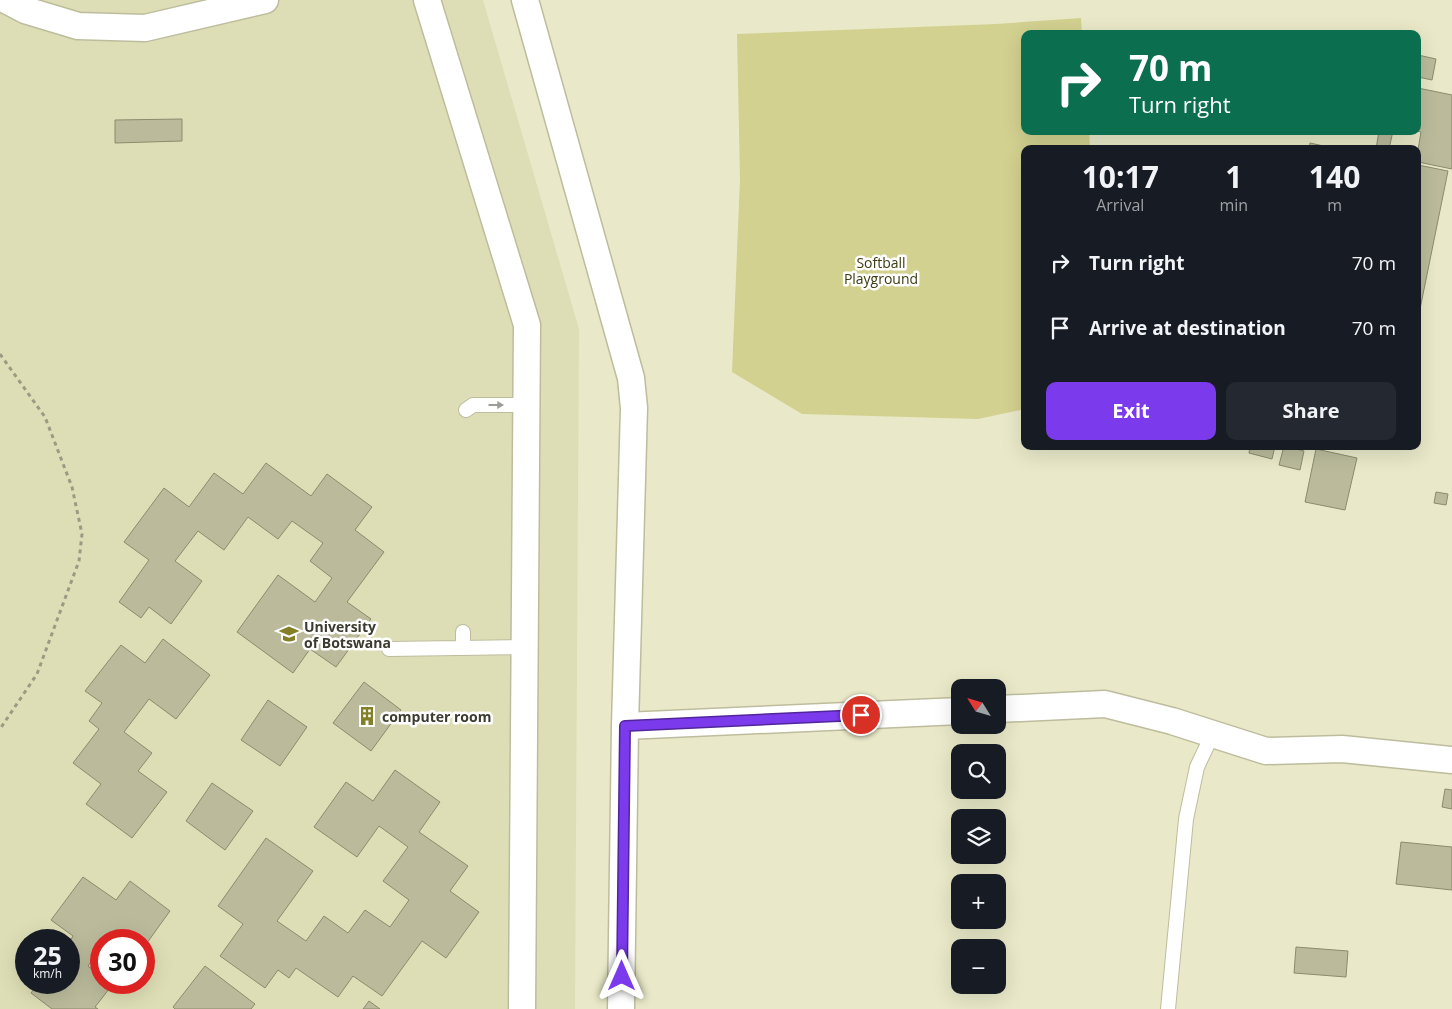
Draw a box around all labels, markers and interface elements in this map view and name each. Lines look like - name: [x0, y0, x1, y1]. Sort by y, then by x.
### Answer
- text: 70 m: [1129, 44, 1212, 91]
- icon: right: [1046, 50, 1111, 115]
- text: Turn right: [1129, 89, 1231, 119]
- text: 10:17: [1082, 156, 1159, 197]
- text: 1: [1225, 156, 1242, 197]
- text: 140: [1309, 156, 1360, 197]
- text: Arrival: [1096, 194, 1144, 216]
- text: min: [1220, 194, 1248, 216]
- text: m: [1327, 194, 1342, 216]
- icon: right: [1046, 249, 1074, 277]
- text: Turn right: [1089, 250, 1184, 276]
- text: 70 m: [1352, 250, 1396, 276]
- park label: Softball Playground: [844, 253, 918, 288]
- icon: arrive: [1046, 314, 1074, 342]
- text: Arrive at destination: [1089, 315, 1286, 341]
- text: 70 m: [1352, 315, 1396, 341]
- button: Exit: [1046, 382, 1216, 440]
- button: Share: [1226, 382, 1396, 440]
- one-way arrow: [488, 401, 504, 409]
- place label: University of Botswana: [304, 617, 391, 652]
- school or university icon: University of Botswana: [278, 623, 300, 645]
- north arrow: [951, 679, 1006, 734]
- map controls: [951, 679, 1006, 994]
- pin: [840, 694, 882, 736]
- icon: arrive: [847, 701, 875, 729]
- building icon: computer room: [356, 705, 378, 727]
- place label: computer room: [382, 707, 491, 726]
- button: search: [951, 744, 1006, 799]
- button: layers: [951, 809, 1006, 864]
- button: +: [951, 874, 1006, 929]
- speed limit sign: 30: [90, 929, 155, 994]
- text: 25: [33, 938, 62, 972]
- button: −: [951, 939, 1006, 994]
- position arrow: [595, 949, 647, 1001]
- text: km/h: [33, 965, 62, 982]

